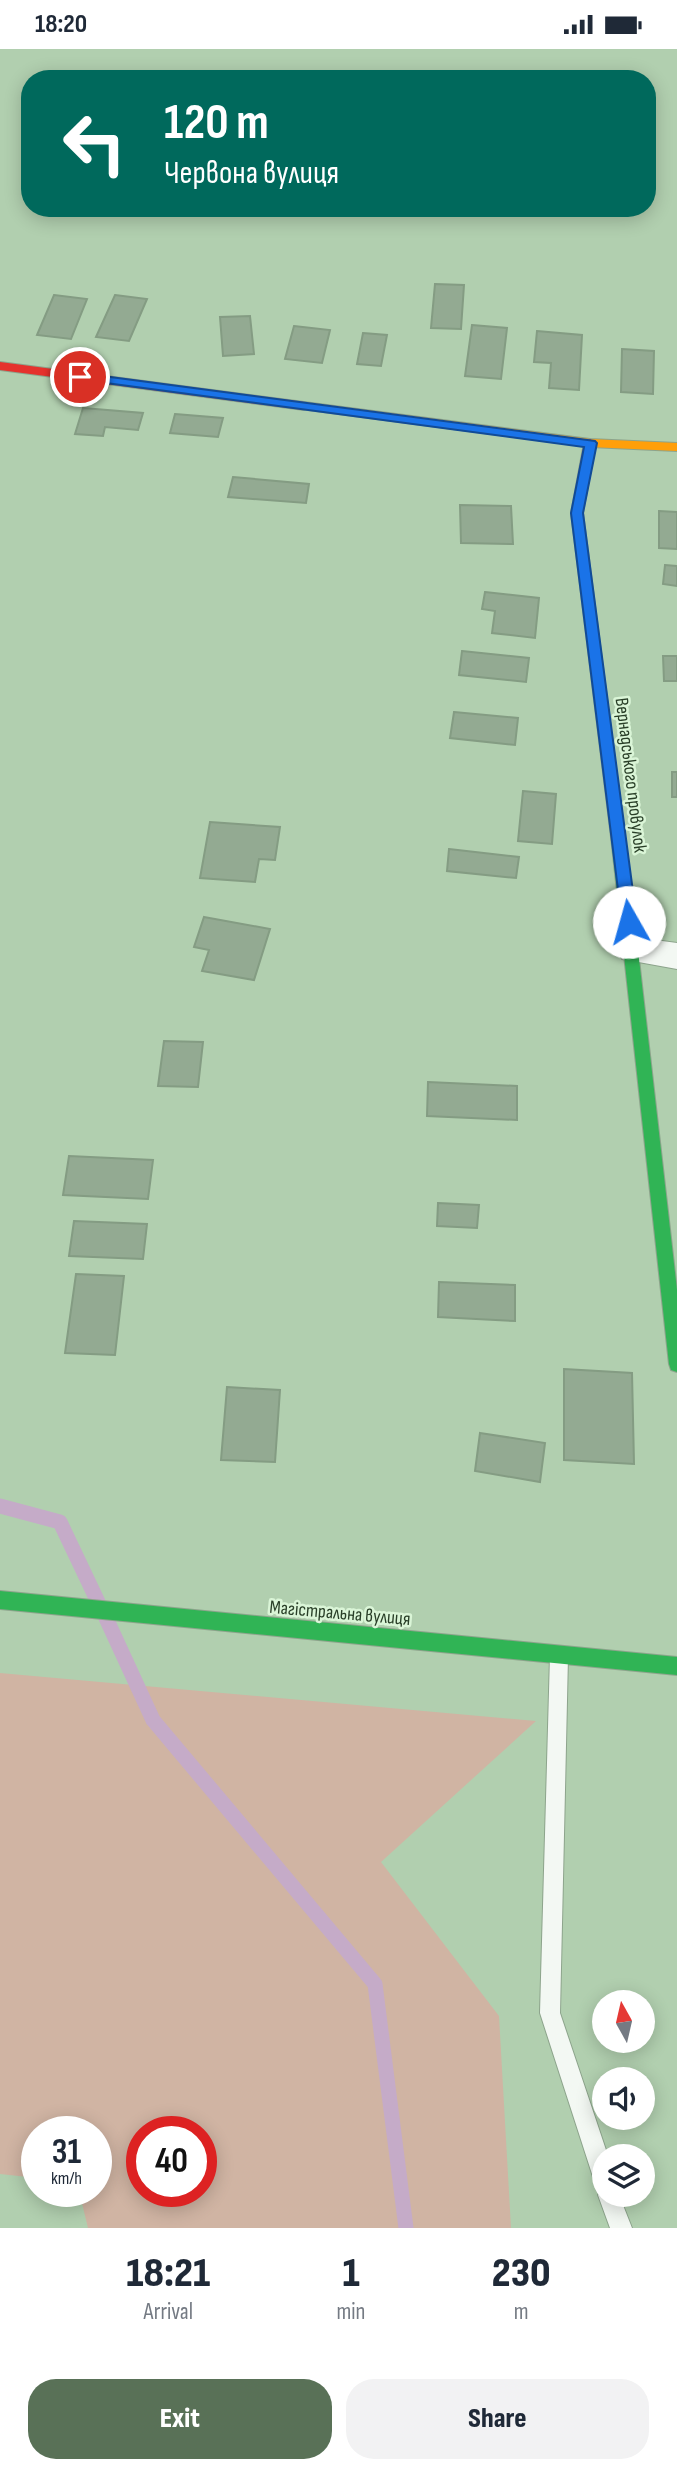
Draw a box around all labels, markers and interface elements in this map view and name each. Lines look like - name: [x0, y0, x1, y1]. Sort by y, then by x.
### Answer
- text: 18:20: [35, 9, 87, 40]
- text: 120 m: [164, 94, 269, 153]
- icon: left: [49, 98, 140, 189]
- text: Червона вулиця: [164, 154, 339, 193]
- pin: [50, 347, 110, 407]
- icon: arrive: [61, 358, 99, 396]
- street label: Вернадського провулок: [610, 696, 652, 855]
- position arrow: [592, 885, 666, 959]
- street label: Магістральна вулиця: [268, 1596, 411, 1631]
- north arrow: [592, 1990, 654, 2053]
- map controls: [592, 1990, 655, 2207]
- button: sound: [592, 2067, 655, 2130]
- speed limit sign: 40: [126, 2116, 217, 2207]
- text: 31: [52, 2131, 81, 2174]
- button: layers: [592, 2144, 655, 2207]
- text: km/h: [51, 2168, 82, 2189]
- text: 18:21: [126, 2248, 210, 2299]
- text: 1: [342, 2248, 360, 2299]
- text: 230: [492, 2248, 551, 2299]
- text: Arrival: [144, 2298, 193, 2326]
- text: min: [337, 2298, 365, 2326]
- text: m: [514, 2298, 529, 2326]
- button: Exit: [28, 2379, 332, 2459]
- button: Share: [346, 2379, 649, 2459]

